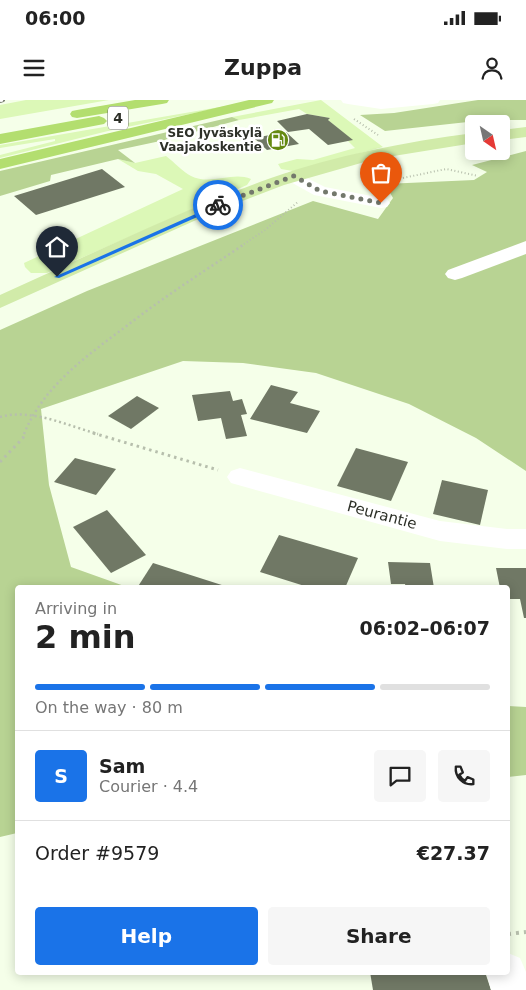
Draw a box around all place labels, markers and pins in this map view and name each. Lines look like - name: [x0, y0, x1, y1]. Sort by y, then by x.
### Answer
- place label: SEO Jyväskylä Vaajakoskentie: [160, 126, 262, 154]
- fuel station icon: SEO Jyväskylä Vaajakoskentie: [266, 128, 290, 152]
- pin: [360, 152, 402, 203]
- pin: [36, 226, 78, 277]

